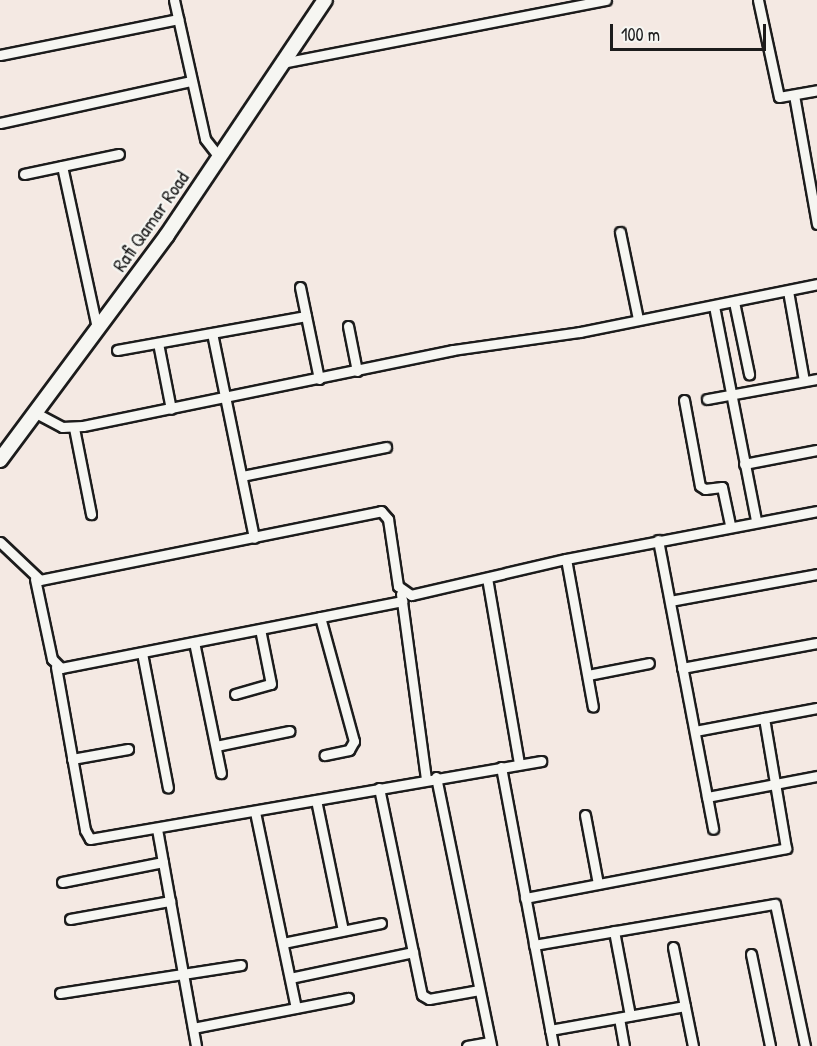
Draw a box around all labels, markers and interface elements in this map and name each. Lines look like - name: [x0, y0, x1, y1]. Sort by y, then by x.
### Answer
- scale bar: [613, 12, 769, 50]
- text: 100 m: [621, 22, 660, 47]
- street label: Rafi Qamar Road: [107, 166, 193, 276]

